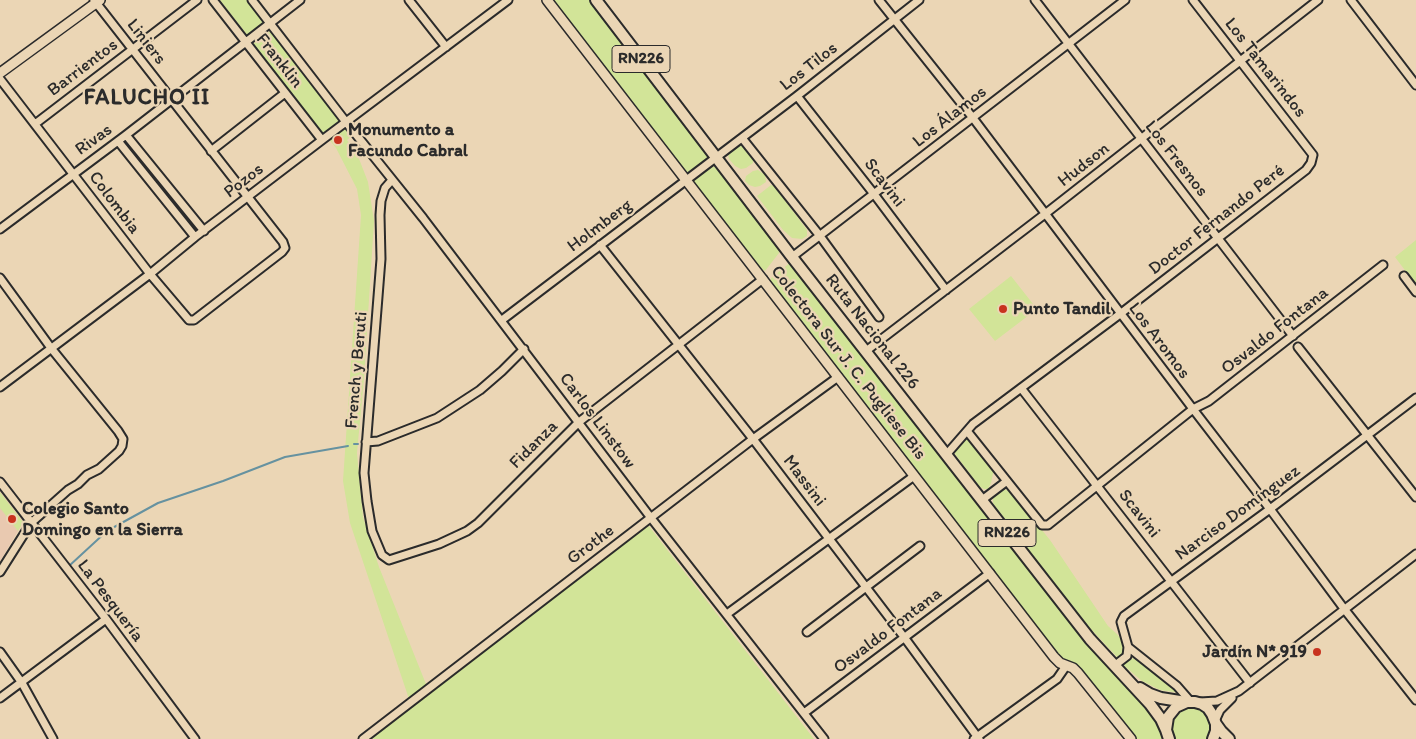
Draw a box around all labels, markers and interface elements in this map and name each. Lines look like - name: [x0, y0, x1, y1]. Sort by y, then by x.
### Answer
- street label: Los Tamarindos: [1219, 14, 1311, 122]
- street label: Liniers: [121, 15, 171, 69]
- street label: Franklin: [251, 29, 307, 93]
- street label: Barrientos: [44, 35, 122, 101]
- street label: Los Tilos: [776, 38, 842, 96]
- road number: RN226: [612, 46, 670, 72]
- street label: Los Álamos: [909, 81, 991, 153]
- district label: FALUCHO II: [84, 85, 210, 111]
- street label: Los Fresnos: [1140, 117, 1212, 201]
- street label: Rivas: [71, 119, 117, 161]
- place label: Monumento a Facundo Cabral: [348, 119, 468, 162]
- marker: Monumento a Facundo Cabral: [332, 134, 344, 146]
- street label: Hudson: [1054, 138, 1114, 192]
- street label: Scavini: [859, 154, 909, 212]
- street label: Pozos: [220, 159, 268, 203]
- street label: Doctor Fernando Peré: [1145, 160, 1289, 280]
- street label: Colombia: [83, 167, 145, 239]
- street label: Holmberg: [563, 195, 637, 257]
- street label: Colectora Sur J. C. Pugliese Bis: [765, 262, 931, 464]
- street label: Ruta Nacional 226: [820, 270, 924, 394]
- street label: Osvaldo Fontana: [1217, 282, 1333, 380]
- place label: Punto Tandil: [1013, 298, 1111, 320]
- street label: Los Aromos: [1123, 299, 1195, 383]
- marker: Punto Tandil: [997, 303, 1009, 315]
- street label: French y Beruti: [341, 311, 373, 429]
- street label: Carlos Linstow: [554, 369, 640, 473]
- street label: Fidanza: [505, 416, 563, 474]
- street label: Massini: [778, 451, 830, 511]
- street label: Narciso Domínguez: [1171, 460, 1305, 566]
- street label: Scavini: [1113, 485, 1165, 543]
- place label: Colegio Santo Domingo en la Sierra: [22, 498, 183, 540]
- marker: Colegio Santo Domingo en la Sierra: [6, 513, 18, 525]
- street label: Grothe: [563, 520, 619, 570]
- road number: RN226: [978, 520, 1036, 546]
- street label: La Pesquería: [72, 555, 148, 647]
- street label: Osvaldo Fontana: [830, 583, 946, 679]
- place label: Jardín N* 919: [1203, 641, 1307, 663]
- marker: Jardín N* 919: [1311, 646, 1323, 658]

